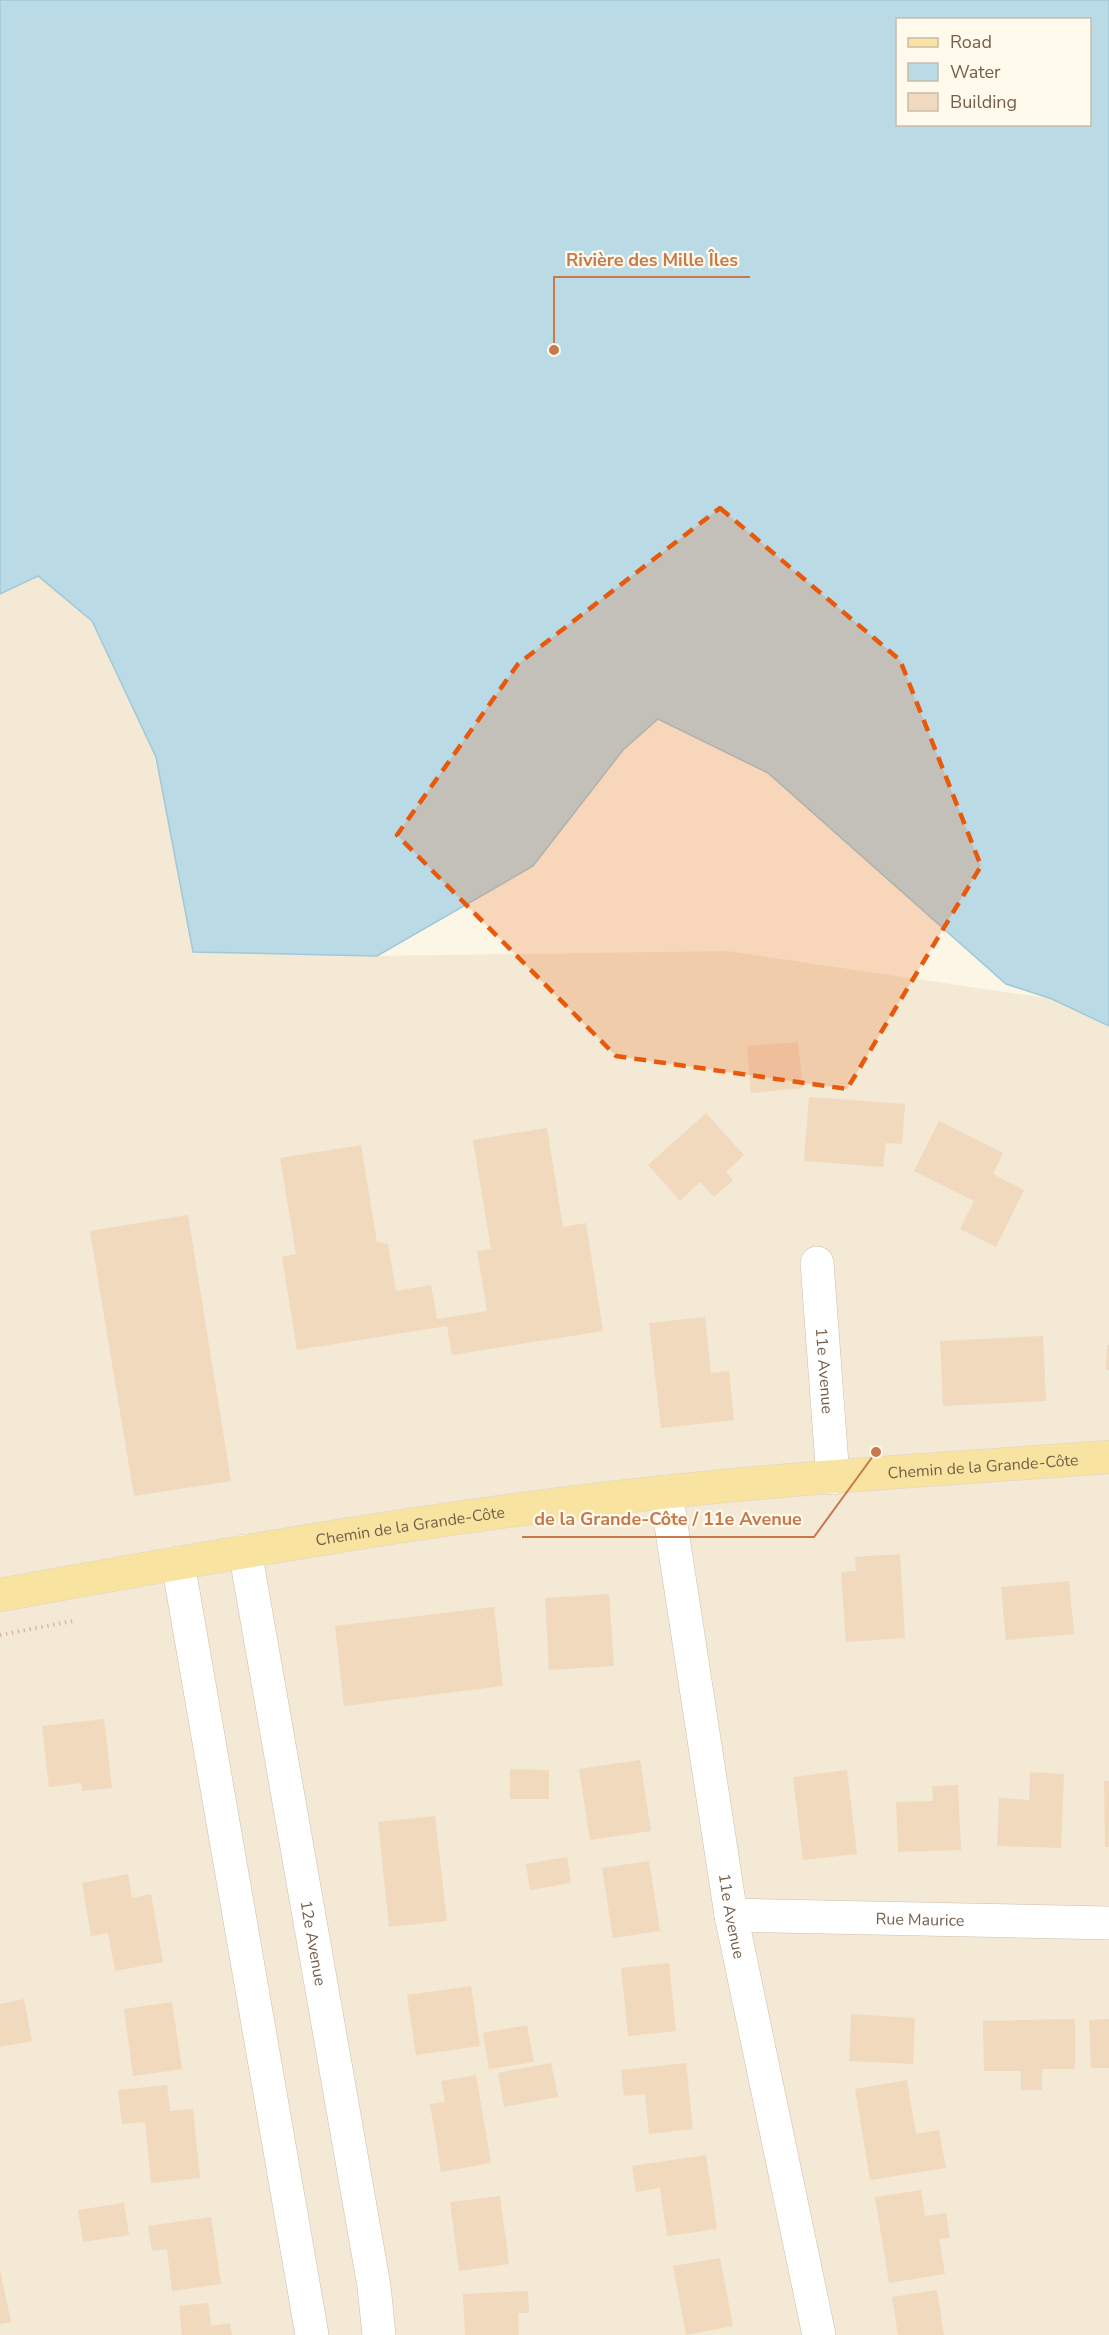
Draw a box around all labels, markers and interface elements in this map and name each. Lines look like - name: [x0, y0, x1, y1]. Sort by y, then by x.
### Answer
- legend: [896, 18, 1091, 126]
- text: Road: [950, 30, 992, 54]
- text: Water: [950, 60, 1001, 84]
- text: Building: [950, 90, 1017, 114]
- callout: Rivière des Mille Îles: [554, 241, 750, 277]
- text: Rivière des Mille Îles: [566, 248, 738, 272]
- street label: 11e Avenue: [810, 1327, 838, 1415]
- street label: Chemin de la Grande-Côte: [887, 1449, 1079, 1485]
- street label: Chemin de la Grande-Côte: [314, 1501, 506, 1552]
- callout: de la Grande-Côte / 11e Avenue: [522, 1501, 814, 1537]
- text: de la Grande-Côte / 11e Avenue: [534, 1507, 802, 1531]
- street label: 11e Avenue: [713, 1872, 750, 1961]
- street label: 12e Avenue: [295, 1899, 331, 1988]
- street label: Rue Maurice: [875, 1908, 965, 1932]

